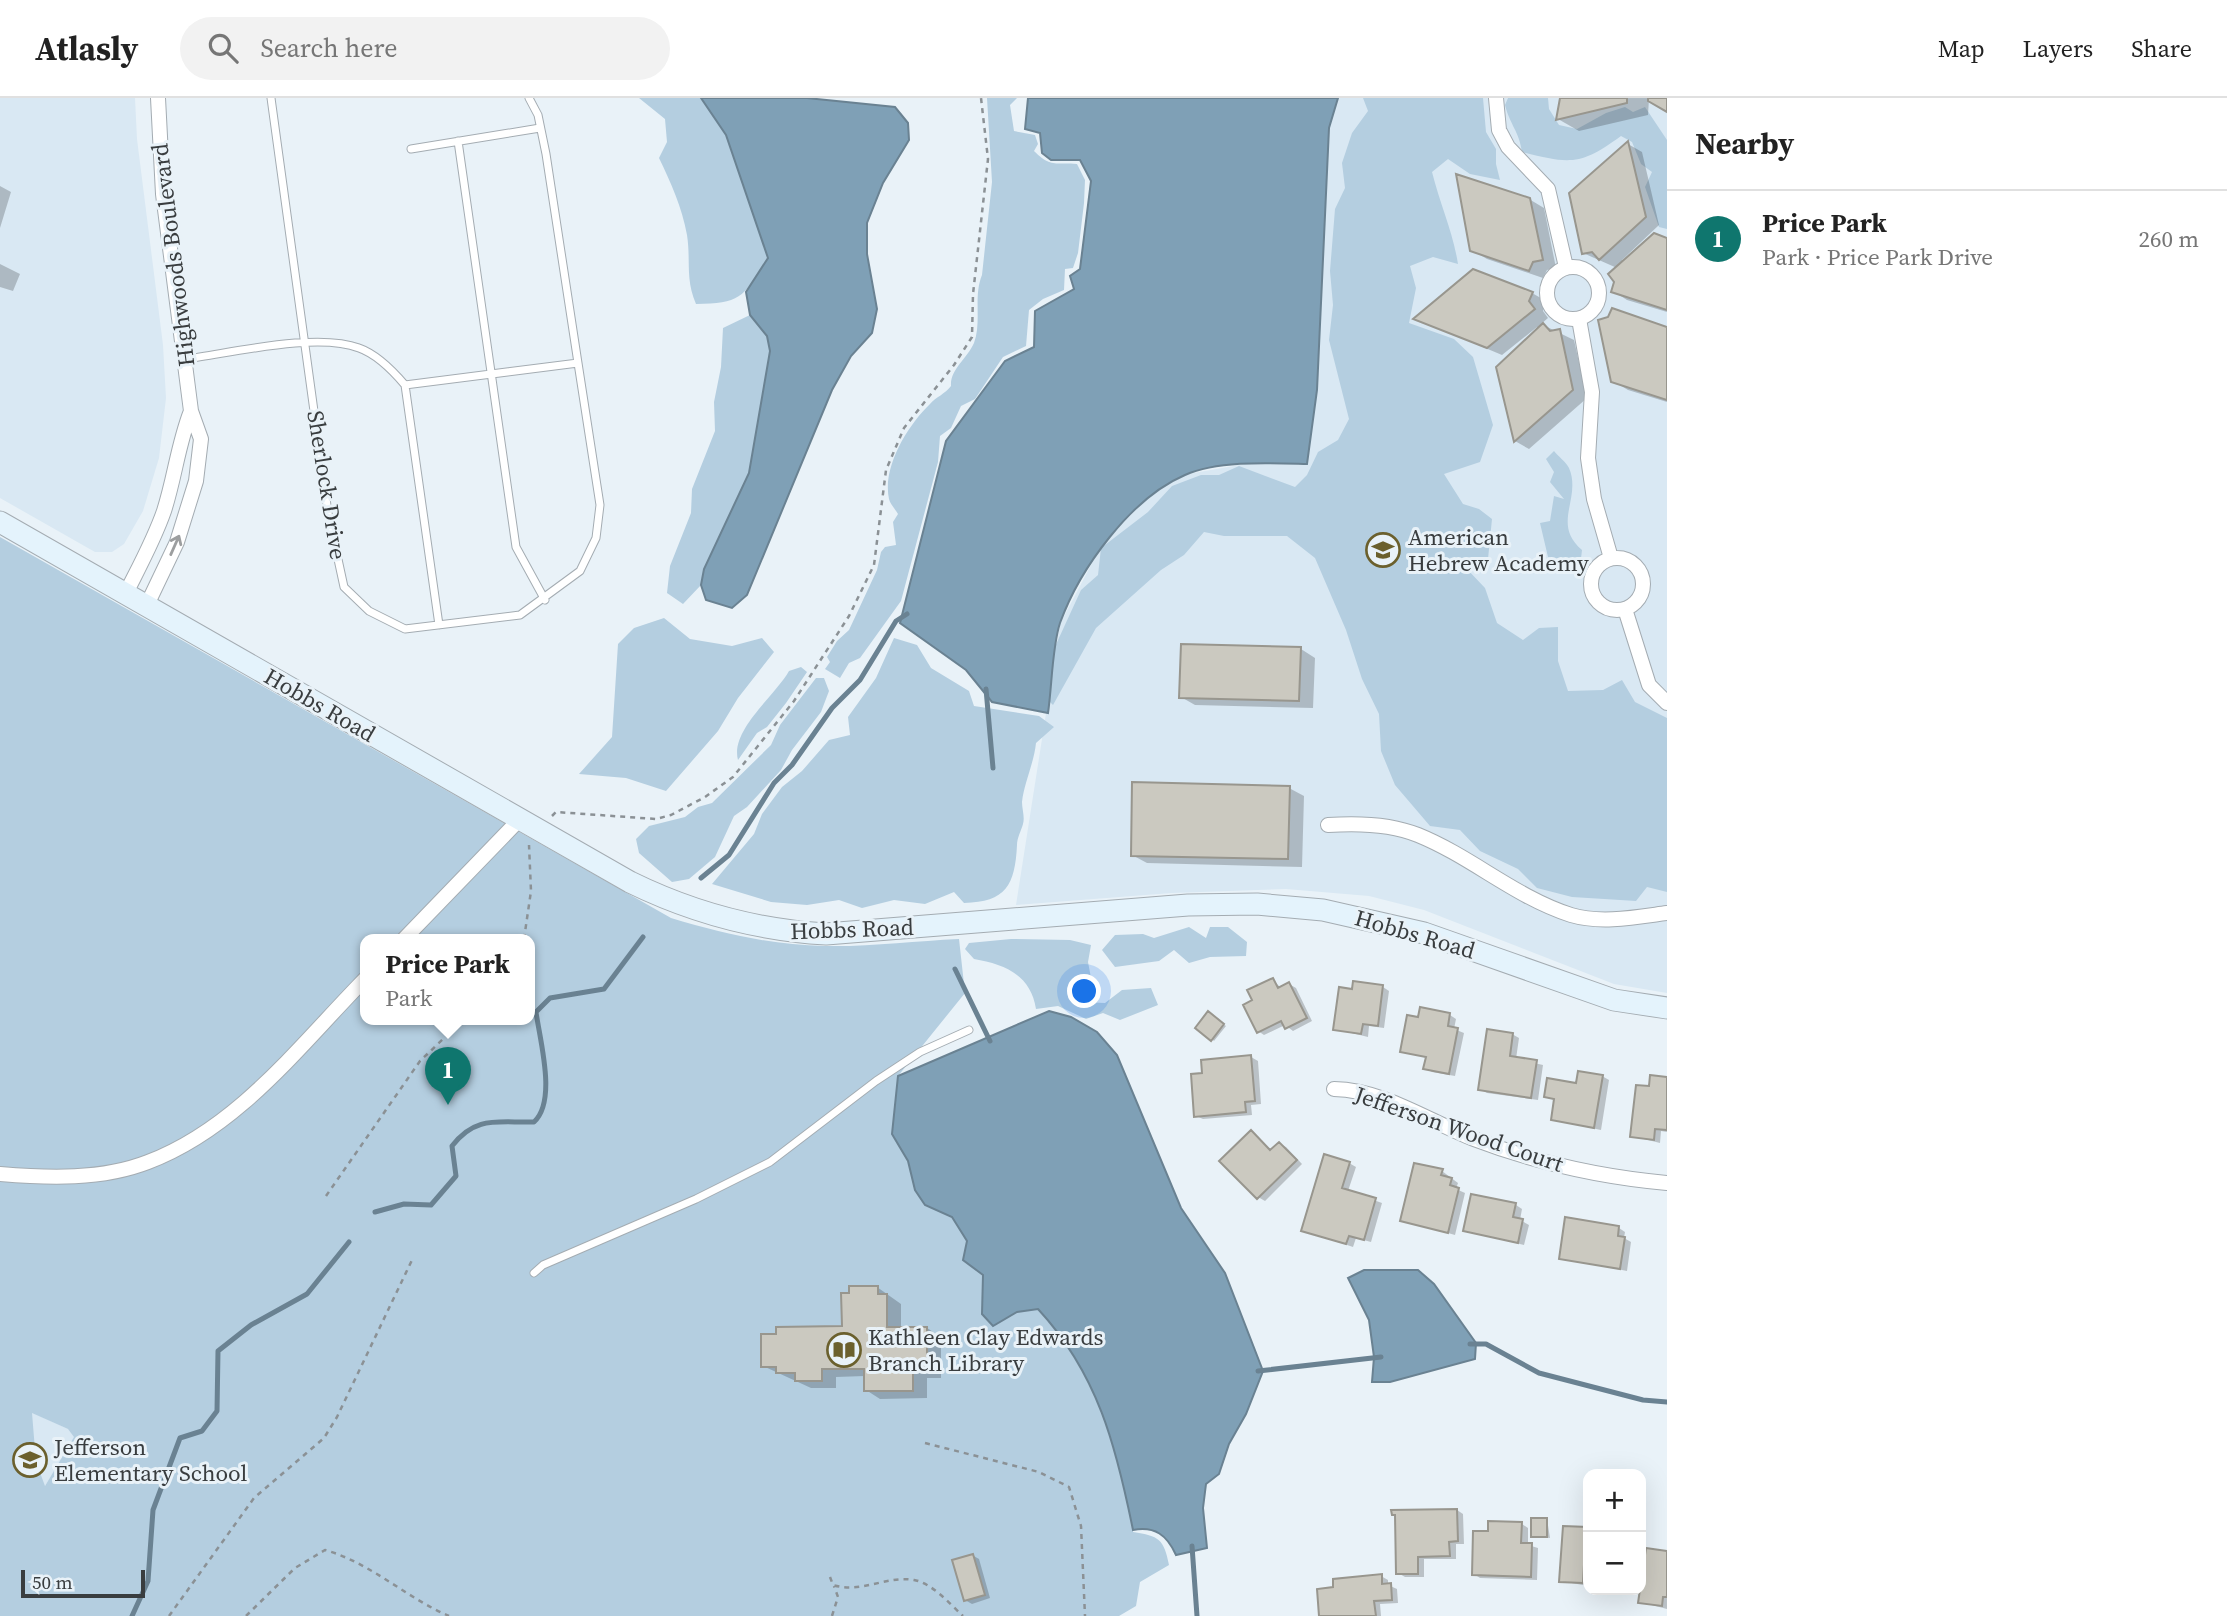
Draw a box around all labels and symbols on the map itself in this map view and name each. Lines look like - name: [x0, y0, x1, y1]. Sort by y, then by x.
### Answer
- street label: Highwoods Boulevard: [143, 142, 203, 368]
- street label: Sherlock Drive: [299, 408, 355, 562]
- place label: American Hebrew Academy: [1408, 521, 1589, 579]
- school or university icon: American Hebrew Academy: [1364, 531, 1402, 569]
- one-way arrow: [169, 535, 182, 556]
- street label: Hobbs Road: [258, 660, 382, 750]
- street label: Hobbs Road: [1351, 902, 1479, 966]
- street label: Hobbs Road: [790, 911, 914, 947]
- your location: [1067, 974, 1101, 1008]
- pin: 1: [425, 1047, 471, 1105]
- street label: Jefferson Wood Court: [1349, 1078, 1568, 1180]
- place label: Kathleen Clay Edwards Branch Library: [868, 1321, 1103, 1379]
- library icon: Kathleen Clay Edwards Branch Library: [825, 1331, 863, 1369]
- place label: Jefferson Elementary School: [53, 1431, 247, 1489]
- school or university icon: Jefferson Elementary School: [11, 1441, 49, 1479]
- scale bar: [21, 1567, 145, 1599]

